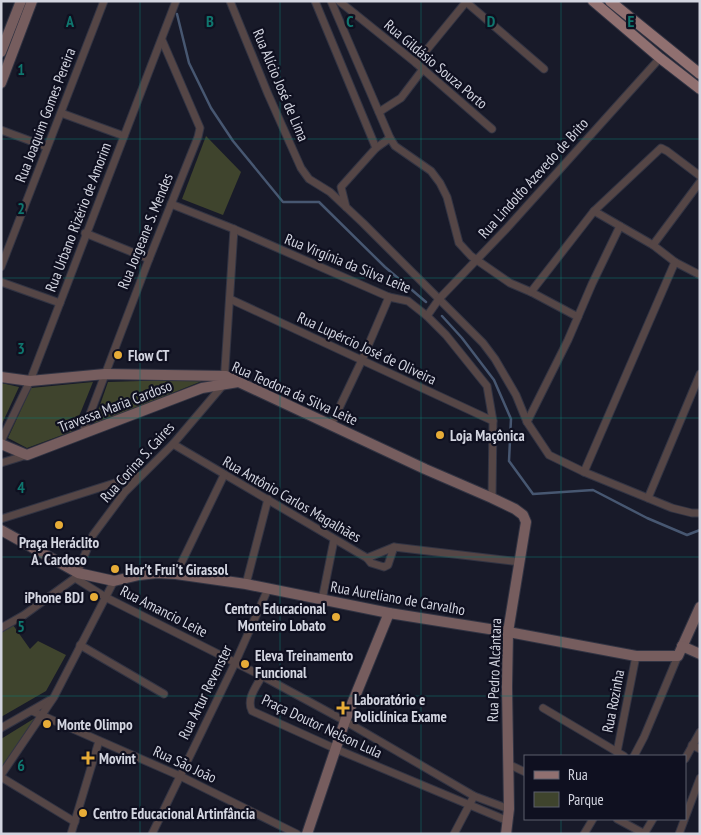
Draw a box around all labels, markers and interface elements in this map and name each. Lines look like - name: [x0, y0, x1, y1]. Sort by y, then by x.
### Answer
- text: A: [65, 11, 75, 31]
- text: B: [206, 11, 214, 31]
- text: C: [346, 11, 354, 31]
- text: D: [487, 11, 496, 31]
- text: E: [628, 11, 635, 31]
- street label: Rua Gildásio Souza Porto: [380, 15, 492, 113]
- street label: Rua Alício José de Lima: [249, 26, 313, 144]
- street label: Rua Joaquim Gomes Pereira: [11, 45, 79, 185]
- text: 1: [17, 59, 25, 79]
- street label: Rua Lindolfo Azevedo de Brito: [474, 114, 592, 242]
- street label: Rua Urbano Rizério de Amorim: [41, 140, 115, 294]
- street label: Rua Jorgeane S. Mendes: [113, 170, 177, 292]
- text: 2: [17, 198, 25, 218]
- street label: Rua Virgínia da Silva Leite: [282, 229, 414, 297]
- street label: Rua Lupércio José de Oliveira: [294, 307, 440, 389]
- text: 3: [17, 338, 25, 358]
- place label: Flow CT: [128, 346, 169, 365]
- marker: Flow CT: [112, 349, 124, 361]
- street label: Rua Teodora da Silva Leite: [229, 357, 361, 429]
- street label: Travessa Maria Cardoso: [55, 376, 175, 436]
- street label: Rua Corina S. Caires: [96, 418, 178, 506]
- place label: Loja Maçônica: [450, 426, 525, 445]
- marker: Loja Maçônica: [434, 429, 446, 441]
- street label: Rua Antônio Carlos Magalhães: [219, 452, 365, 546]
- text: 4: [17, 477, 25, 497]
- marker: Praça Heráclito A. Cardoso: [53, 519, 65, 531]
- place label: Praça Heráclito A. Cardoso: [19, 533, 99, 569]
- place label: Hor't Frui't Girassol: [125, 560, 228, 579]
- marker: Hor't Frui't Girassol: [109, 563, 121, 575]
- street label: Rua Aureliano de Carvalho: [329, 577, 467, 619]
- street label: Rua Amancio Leite: [117, 581, 211, 641]
- place label: iPhone BDJ: [24, 588, 84, 607]
- marker: iPhone BDJ: [88, 591, 100, 603]
- place label: Centro Educacional Monteiro Lobato: [225, 599, 326, 635]
- marker: Centro Educacional Monteiro Lobato: [330, 611, 342, 623]
- text: 5: [17, 616, 25, 636]
- street label: Rua Pedro Alcântara: [483, 618, 505, 722]
- street label: Rua Artur Revenster: [174, 641, 236, 742]
- place label: Eleva Treinamento Funcional: [255, 646, 354, 682]
- marker: Eleva Treinamento Funcional: [239, 658, 251, 670]
- street label: Rua Rozinha: [598, 668, 628, 734]
- street label: Praça Doutor Nelson Lula: [259, 690, 385, 762]
- place label: Laboratório e Policlínica Exame: [354, 690, 447, 726]
- marker: Laboratório e Policlínica Exame: [336, 701, 350, 715]
- place label: Monte Olimpo: [57, 715, 133, 734]
- marker: Monte Olimpo: [41, 718, 53, 730]
- street label: Rua São João: [150, 741, 220, 787]
- place label: Movint: [99, 749, 137, 768]
- marker: Movint: [81, 751, 95, 765]
- text: 6: [17, 755, 25, 775]
- legend: [524, 755, 686, 820]
- text: Rua: [568, 765, 588, 784]
- text: Parque: [568, 790, 604, 809]
- place label: Centro Educacional Artinfância: [93, 804, 255, 823]
- marker: Centro Educacional Artinfância: [77, 807, 89, 819]

